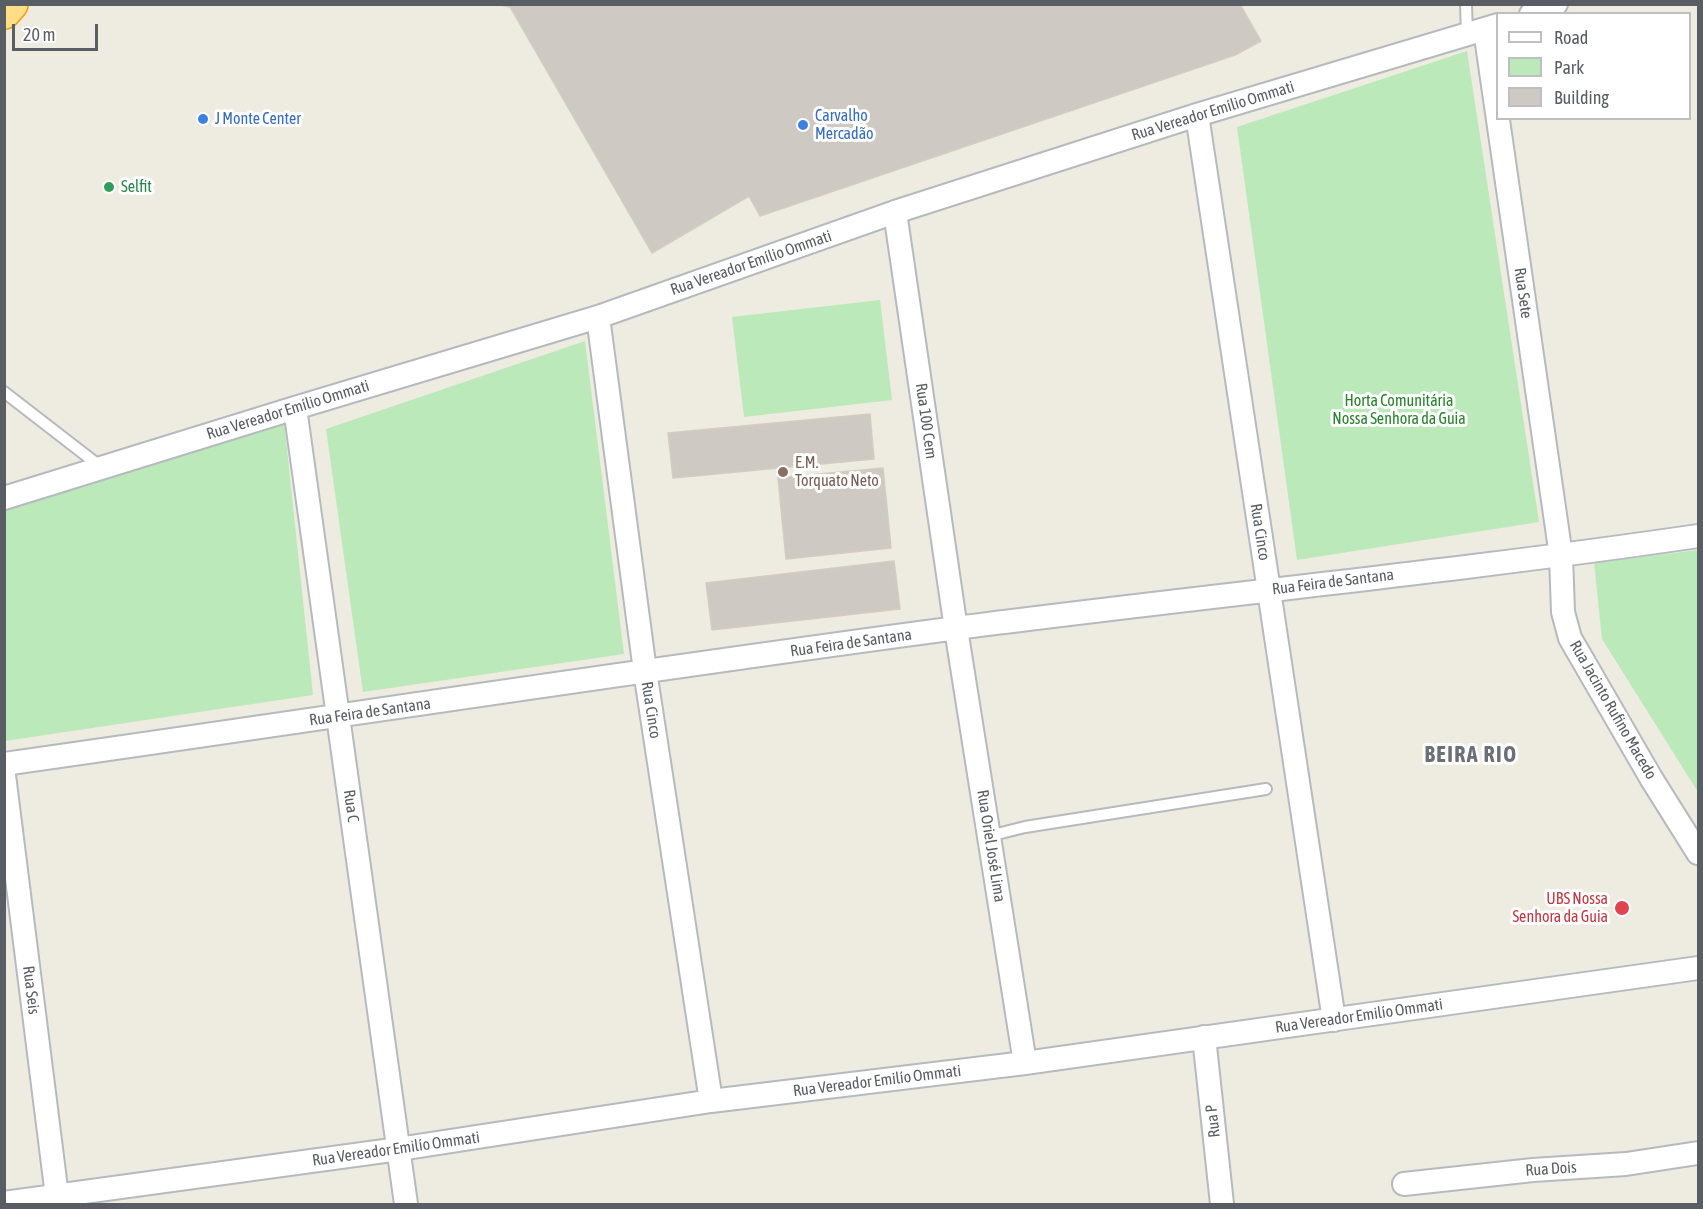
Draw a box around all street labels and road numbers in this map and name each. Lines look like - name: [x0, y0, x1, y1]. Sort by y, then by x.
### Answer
- street label: Rua Vereador Emílio Ommati: [1129, 77, 1297, 145]
- street label: Rua Vereador Emílio Ommati: [668, 226, 834, 300]
- street label: Rua Sete: [1510, 266, 1536, 320]
- street label: Rua Vereador Emílio Ommati: [204, 376, 372, 444]
- street label: Rua 100 Cem: [911, 382, 941, 460]
- street label: Rua Cinco: [1246, 502, 1274, 562]
- street label: Rua Feira de Santana: [1271, 565, 1395, 599]
- street label: Rua Feira de Santana: [789, 625, 913, 661]
- street label: Rua Jacinto Rufino Macedo: [1565, 637, 1661, 783]
- street label: Rua Cinco: [637, 680, 665, 740]
- street label: Rua Feira de Santana: [308, 694, 432, 730]
- street label: Rua C: [339, 789, 363, 823]
- street label: Rua Oriel José Lima: [973, 789, 1009, 903]
- street label: Rua Seis: [19, 965, 43, 1015]
- street label: Rua Vereador Emilío Ommati: [1274, 995, 1444, 1037]
- street label: Rua Vereador Emilío Ommati: [792, 1061, 962, 1101]
- street label: Rua P: [1202, 1103, 1224, 1139]
- street label: Rua Vereador Emilío Ommati: [311, 1128, 481, 1170]
- street label: Rua Dois: [1525, 1158, 1577, 1180]

